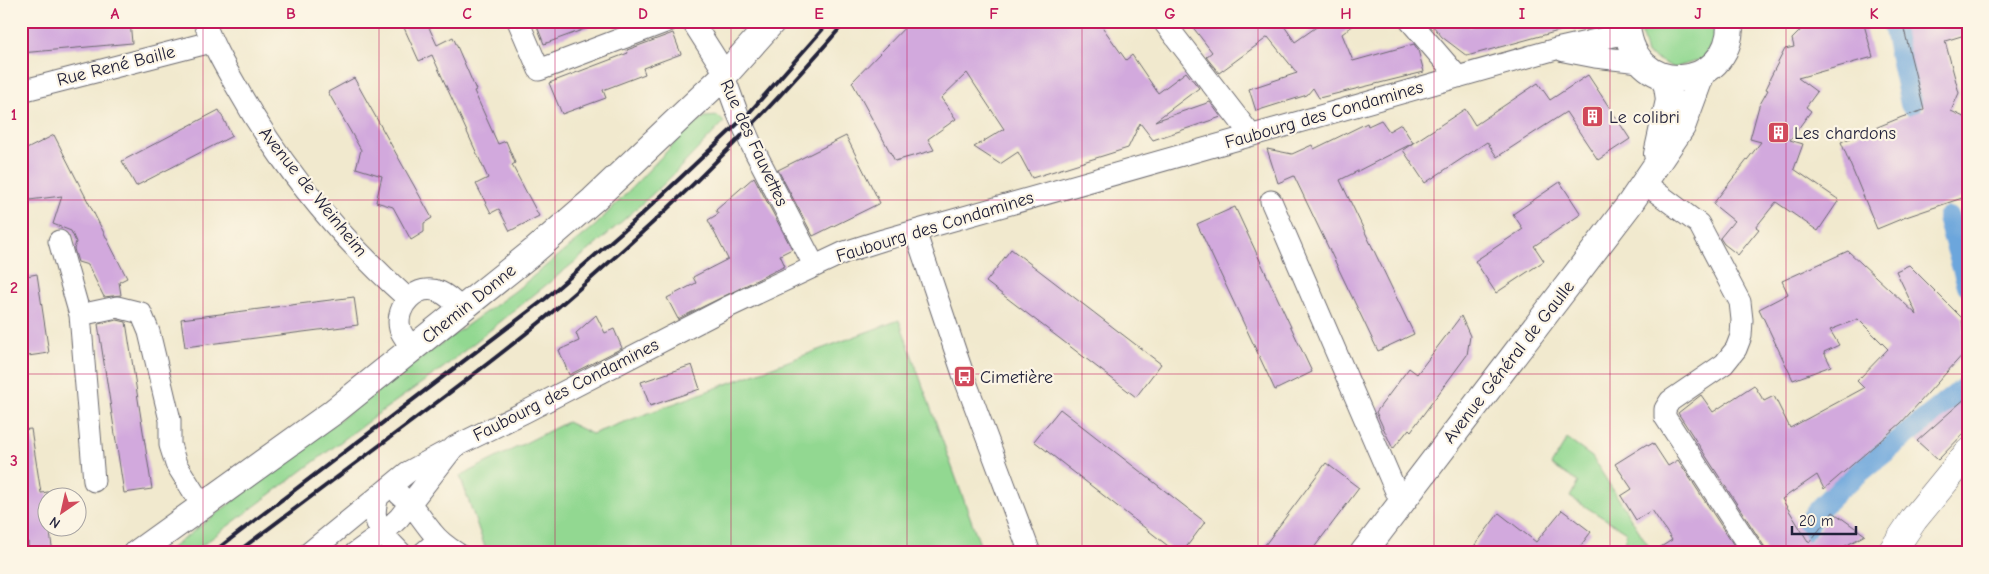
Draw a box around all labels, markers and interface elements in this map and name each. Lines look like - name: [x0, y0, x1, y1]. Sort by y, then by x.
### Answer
- text: A: [111, 5, 120, 23]
- text: B: [286, 5, 296, 23]
- text: C: [462, 5, 472, 23]
- text: D: [638, 5, 648, 23]
- text: E: [814, 5, 824, 23]
- text: F: [989, 5, 999, 23]
- text: G: [1164, 5, 1176, 23]
- text: H: [1340, 5, 1352, 23]
- text: I: [1519, 5, 1525, 23]
- text: J: [1694, 5, 1702, 23]
- text: K: [1869, 5, 1879, 23]
- street label: Rue René Baille: [55, 41, 177, 91]
- street label: Rue des Fauvettes: [715, 76, 793, 210]
- street label: Faubourg des Condamines: [1222, 77, 1426, 153]
- building icon: Le colibri: [1581, 105, 1605, 129]
- text: 1: [11, 106, 17, 124]
- place label: Le colibri: [1609, 107, 1680, 128]
- building icon: Les chardons: [1766, 121, 1790, 145]
- street label: Avenue de Weinheim: [254, 123, 372, 261]
- place label: Les chardons: [1794, 123, 1896, 144]
- street label: Faubourg des Condamines: [834, 187, 1036, 267]
- street label: Chemin Donne: [418, 260, 520, 348]
- street label: Avenue Général de Gaulle: [1439, 277, 1579, 447]
- text: 2: [10, 279, 18, 297]
- street label: Faubourg des Condamines: [470, 334, 662, 446]
- bus stop icon: Cimetière: [952, 365, 976, 389]
- place label: Cimetière: [980, 367, 1053, 388]
- text: 3: [10, 452, 18, 470]
- north arrow: [38, 486, 88, 536]
- scale bar: [1792, 504, 1855, 536]
- text: 20 m: [1799, 512, 1833, 530]
- text: N: [46, 513, 64, 532]

